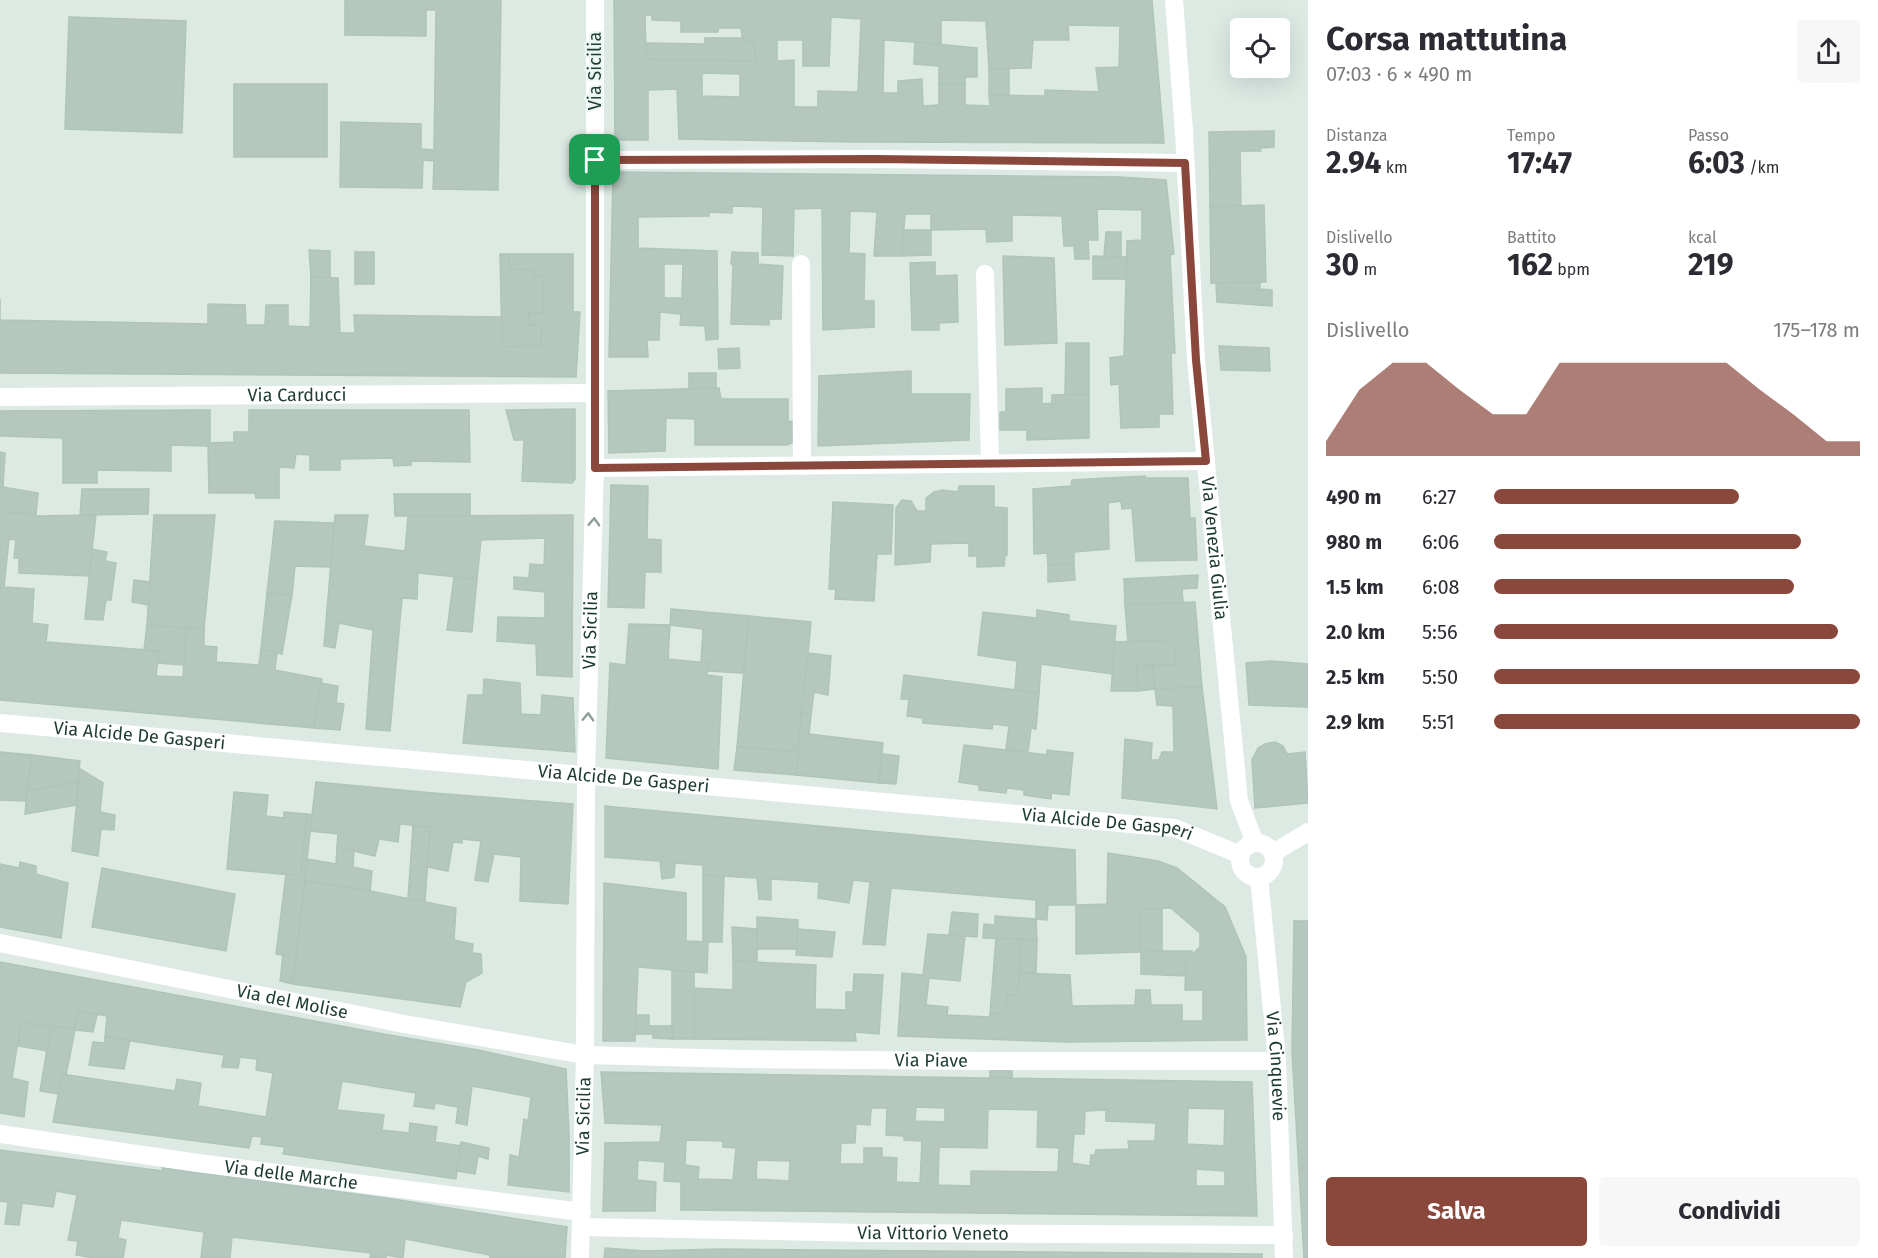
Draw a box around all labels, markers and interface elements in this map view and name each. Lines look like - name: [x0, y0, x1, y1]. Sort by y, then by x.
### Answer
- map controls: [1230, 18, 1290, 78]
- button: locate: [1230, 18, 1290, 78]
- text: Corsa mattutina: [1326, 19, 1567, 59]
- button: share: [1797, 20, 1860, 83]
- street label: Via Sicilia: [584, 32, 606, 110]
- text: 07:03 · 6 × 490 m: [1326, 62, 1472, 86]
- text: Distanza: [1326, 126, 1388, 145]
- text: Tempo: [1507, 126, 1556, 145]
- text: Passo: [1688, 126, 1729, 145]
- pin: [569, 134, 620, 185]
- icon: arrive: [578, 143, 611, 176]
- text: 2.94: [1326, 145, 1382, 181]
- text: 17:47: [1507, 145, 1572, 181]
- text: 6:03: [1688, 145, 1745, 181]
- text: km: [1382, 158, 1408, 177]
- text: /km: [1745, 158, 1779, 177]
- text: Dislivello: [1326, 228, 1393, 247]
- text: Battito: [1507, 228, 1556, 247]
- text: kcal: [1688, 228, 1717, 247]
- text: 30: [1326, 247, 1359, 283]
- text: 162: [1507, 247, 1553, 283]
- text: 219: [1688, 247, 1734, 283]
- text: m: [1359, 260, 1377, 279]
- text: bpm: [1553, 260, 1590, 279]
- text: Dislivello: [1326, 318, 1409, 342]
- text: 175–178 m: [1773, 318, 1860, 342]
- street label: Via Carducci: [247, 384, 347, 406]
- street label: Via Venezia Giulia: [1196, 476, 1232, 621]
- text: 490 m: [1326, 485, 1381, 509]
- text: 6:27: [1422, 485, 1456, 509]
- one-way arrow: [587, 517, 600, 526]
- text: 980 m: [1326, 530, 1382, 554]
- text: 6:06: [1422, 530, 1459, 554]
- text: 1.5 km: [1326, 575, 1384, 599]
- text: 6:08: [1422, 575, 1460, 599]
- street label: Via Sicilia: [578, 591, 602, 670]
- text: 2.0 km: [1326, 620, 1385, 644]
- text: 5:56: [1422, 620, 1458, 644]
- text: 2.5 km: [1326, 665, 1385, 689]
- text: 5:50: [1422, 665, 1458, 689]
- text: 2.9 km: [1326, 710, 1385, 734]
- text: 5:51: [1422, 710, 1455, 734]
- one-way arrow: [581, 712, 594, 721]
- street label: Via Alcide De Gasperi: [53, 717, 226, 754]
- street label: Via Alcide De Gasperi: [537, 760, 710, 797]
- street label: Via Alcide De Gasperi: [1021, 803, 1196, 845]
- street label: Via del Molise: [234, 980, 350, 1024]
- street label: Via Cinquevie: [1261, 1010, 1290, 1122]
- street label: Via Piave: [895, 1049, 968, 1072]
- street label: Via Sicilia: [572, 1077, 595, 1156]
- street label: Via delle Marche: [223, 1155, 359, 1194]
- button: Salva: [1326, 1177, 1587, 1246]
- button: Condividi: [1599, 1177, 1860, 1246]
- street label: Via Vittorio Veneto: [857, 1222, 1009, 1245]

